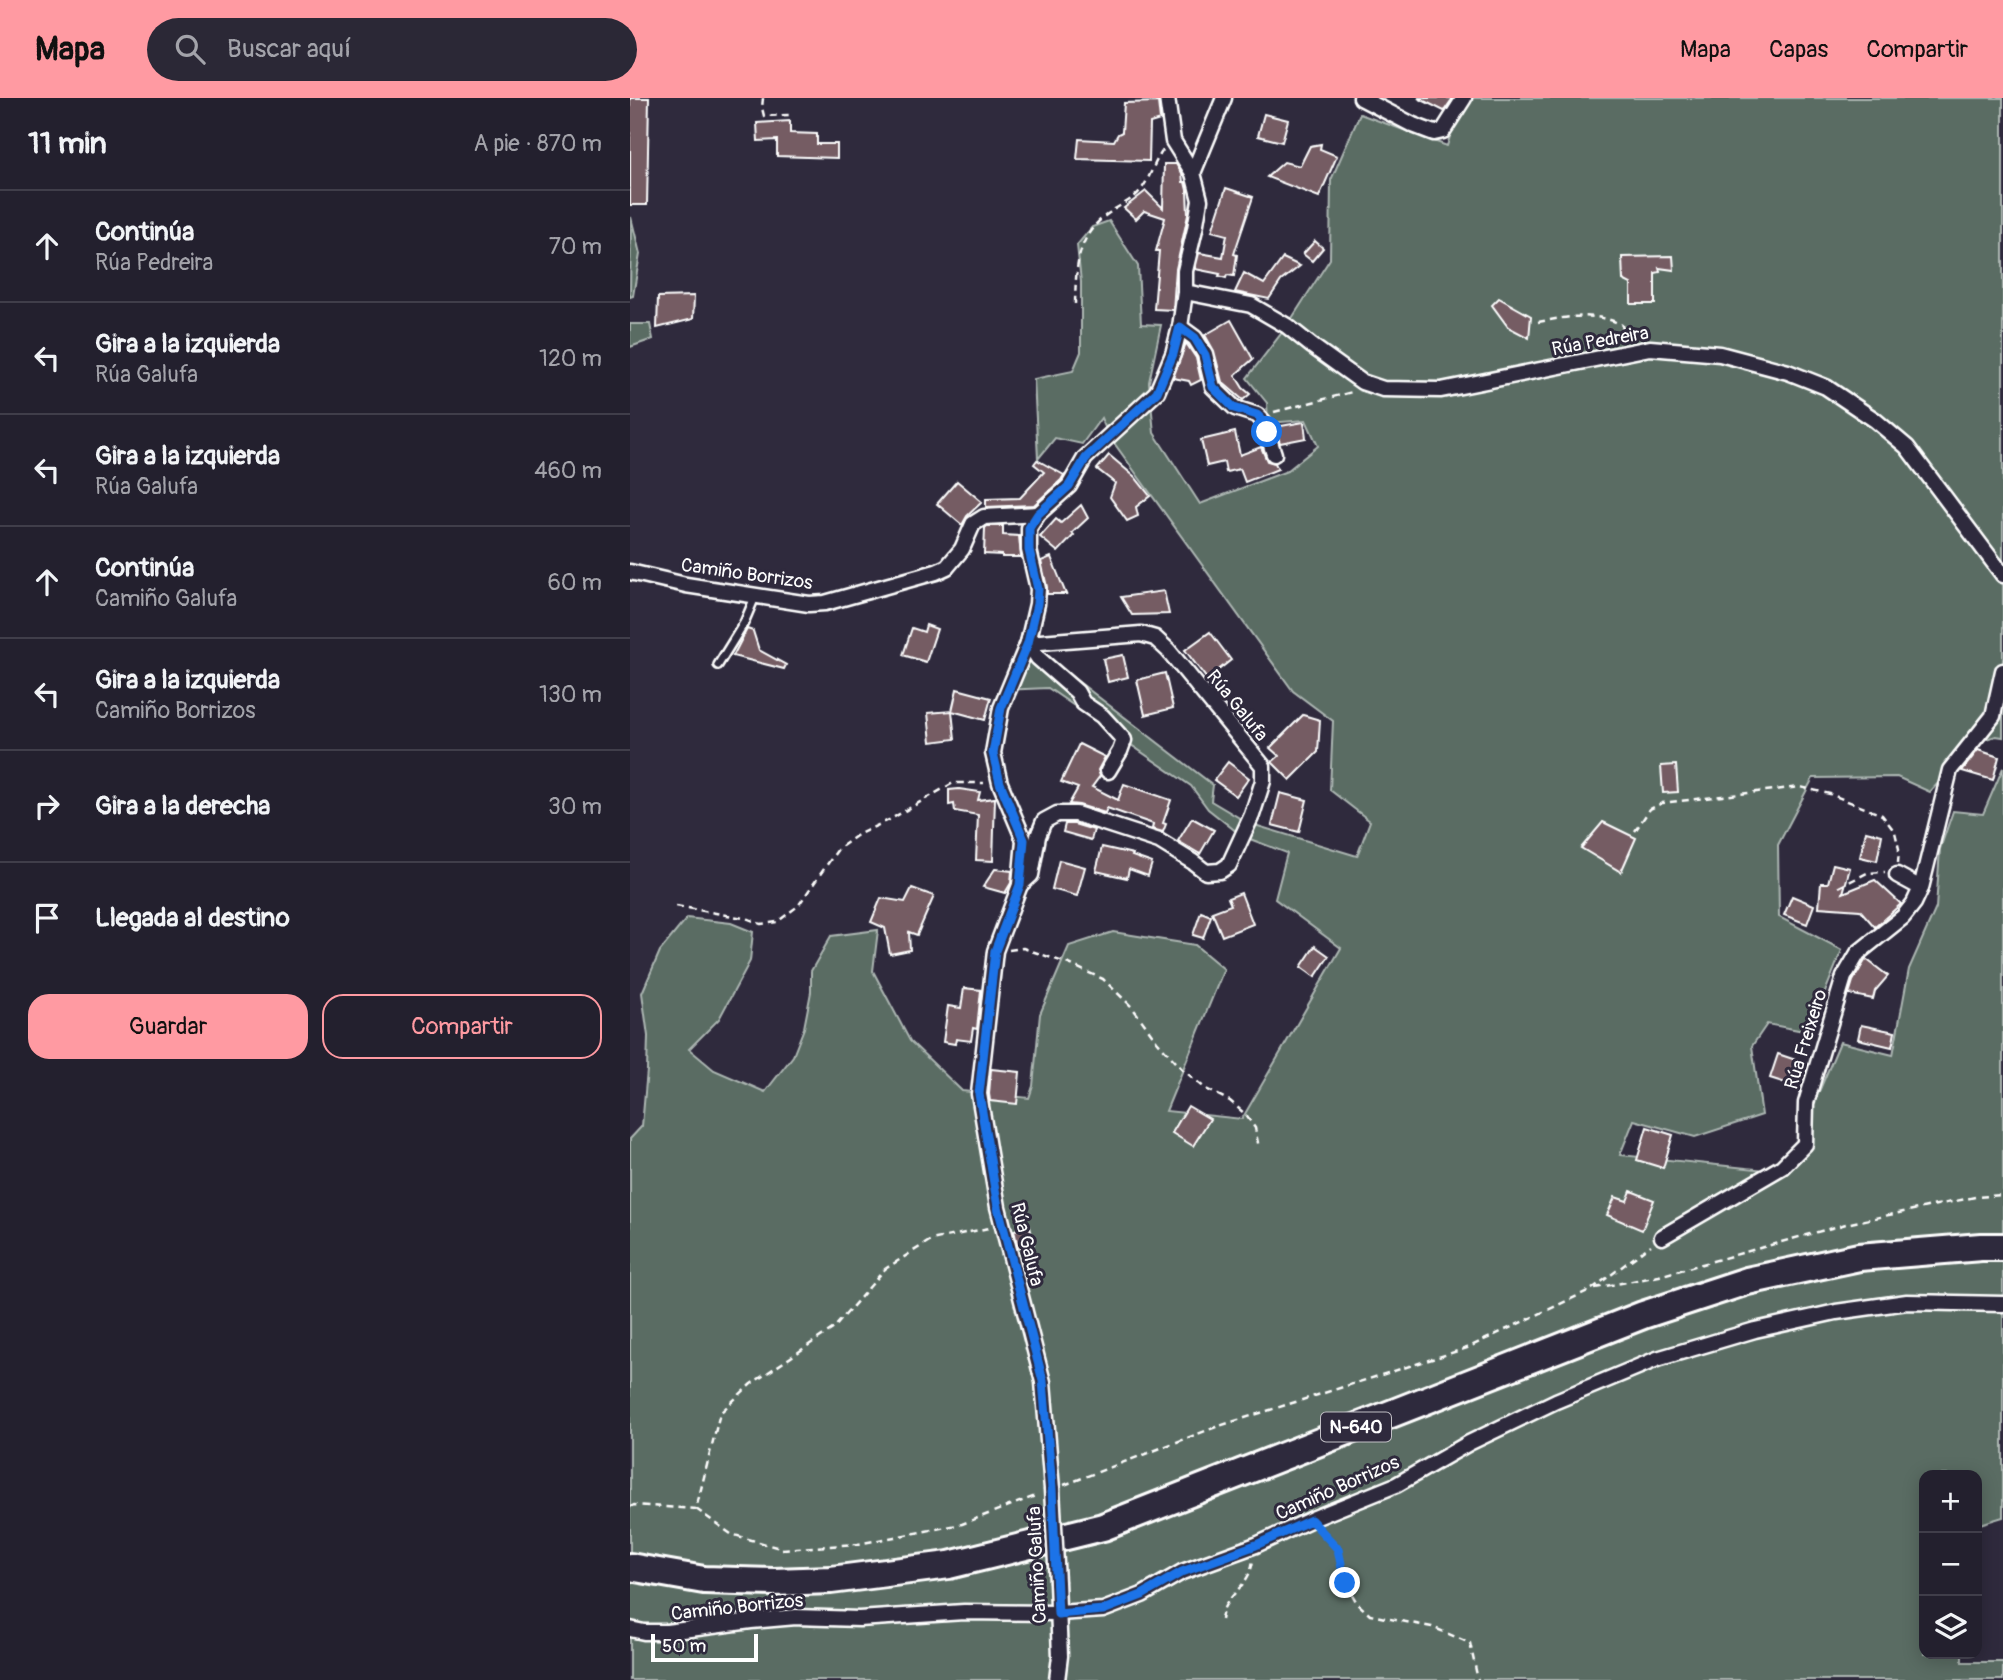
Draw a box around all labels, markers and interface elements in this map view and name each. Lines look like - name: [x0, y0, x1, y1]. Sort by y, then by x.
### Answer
- search box: [147, 18, 637, 81]
- text: Mapa: [35, 29, 105, 70]
- icon: search: [171, 30, 209, 68]
- text: Buscar aquí: [227, 33, 351, 65]
- text: Mapa: [1680, 35, 1731, 64]
- text: Capas: [1769, 35, 1828, 64]
- text: Compartir: [1866, 35, 1968, 64]
- text: 11 min: [28, 125, 107, 162]
- text: A pie · 870 m: [473, 129, 602, 158]
- text: Continúa: [95, 216, 194, 248]
- icon: ahead: [28, 227, 66, 265]
- text: 70 m: [549, 232, 602, 261]
- text: Rúa Pedreira: [95, 248, 213, 277]
- street label: Rúa Pedreira: [1550, 321, 1651, 361]
- text: Gira a la izquierda: [95, 328, 280, 360]
- icon: left: [28, 339, 66, 377]
- text: 120 m: [539, 344, 602, 373]
- text: Rúa Galufa: [95, 360, 198, 389]
- route start: [1251, 416, 1282, 447]
- text: Gira a la izquierda: [95, 440, 280, 472]
- icon: left: [28, 451, 66, 489]
- text: 460 m: [534, 456, 602, 485]
- text: Rúa Galufa: [95, 472, 198, 501]
- text: Continúa: [95, 552, 194, 584]
- street label: Camiño Borrizos: [680, 553, 815, 595]
- icon: ahead: [28, 563, 66, 601]
- text: 60 m: [547, 568, 602, 597]
- text: Camiño Galufa: [95, 584, 237, 613]
- text: Gira a la izquierda: [95, 664, 280, 696]
- street label: Rúa Galufa: [1201, 665, 1273, 746]
- icon: left: [28, 675, 66, 713]
- text: 130 m: [539, 680, 602, 709]
- text: Camiño Borrizos: [95, 696, 256, 725]
- icon: right: [28, 787, 66, 825]
- text: Gira a la derecha: [95, 790, 270, 822]
- text: 30 m: [548, 792, 602, 821]
- icon: arrive: [28, 899, 66, 937]
- text: Llegada al destino: [95, 902, 290, 934]
- street label: Rúa Freixeiro: [1779, 986, 1833, 1092]
- button: Guardar: [28, 994, 308, 1059]
- button: Compartir: [322, 994, 602, 1059]
- street label: Rúa Galufa: [1005, 1200, 1049, 1289]
- road number: N-640: [1321, 1412, 1391, 1442]
- street label: Camiño Borrizos: [1272, 1450, 1403, 1526]
- map controls: [1919, 1470, 1982, 1659]
- button: +: [1919, 1470, 1982, 1533]
- street label: Camiño Galufa: [1022, 1506, 1052, 1624]
- button: −: [1919, 1533, 1982, 1596]
- route end: [1329, 1567, 1360, 1598]
- street label: Camiño Borrizos: [670, 1588, 805, 1626]
- button: layers: [1919, 1596, 1982, 1659]
- scale bar: [651, 1631, 758, 1663]
- text: 50 m: [662, 1634, 706, 1658]

